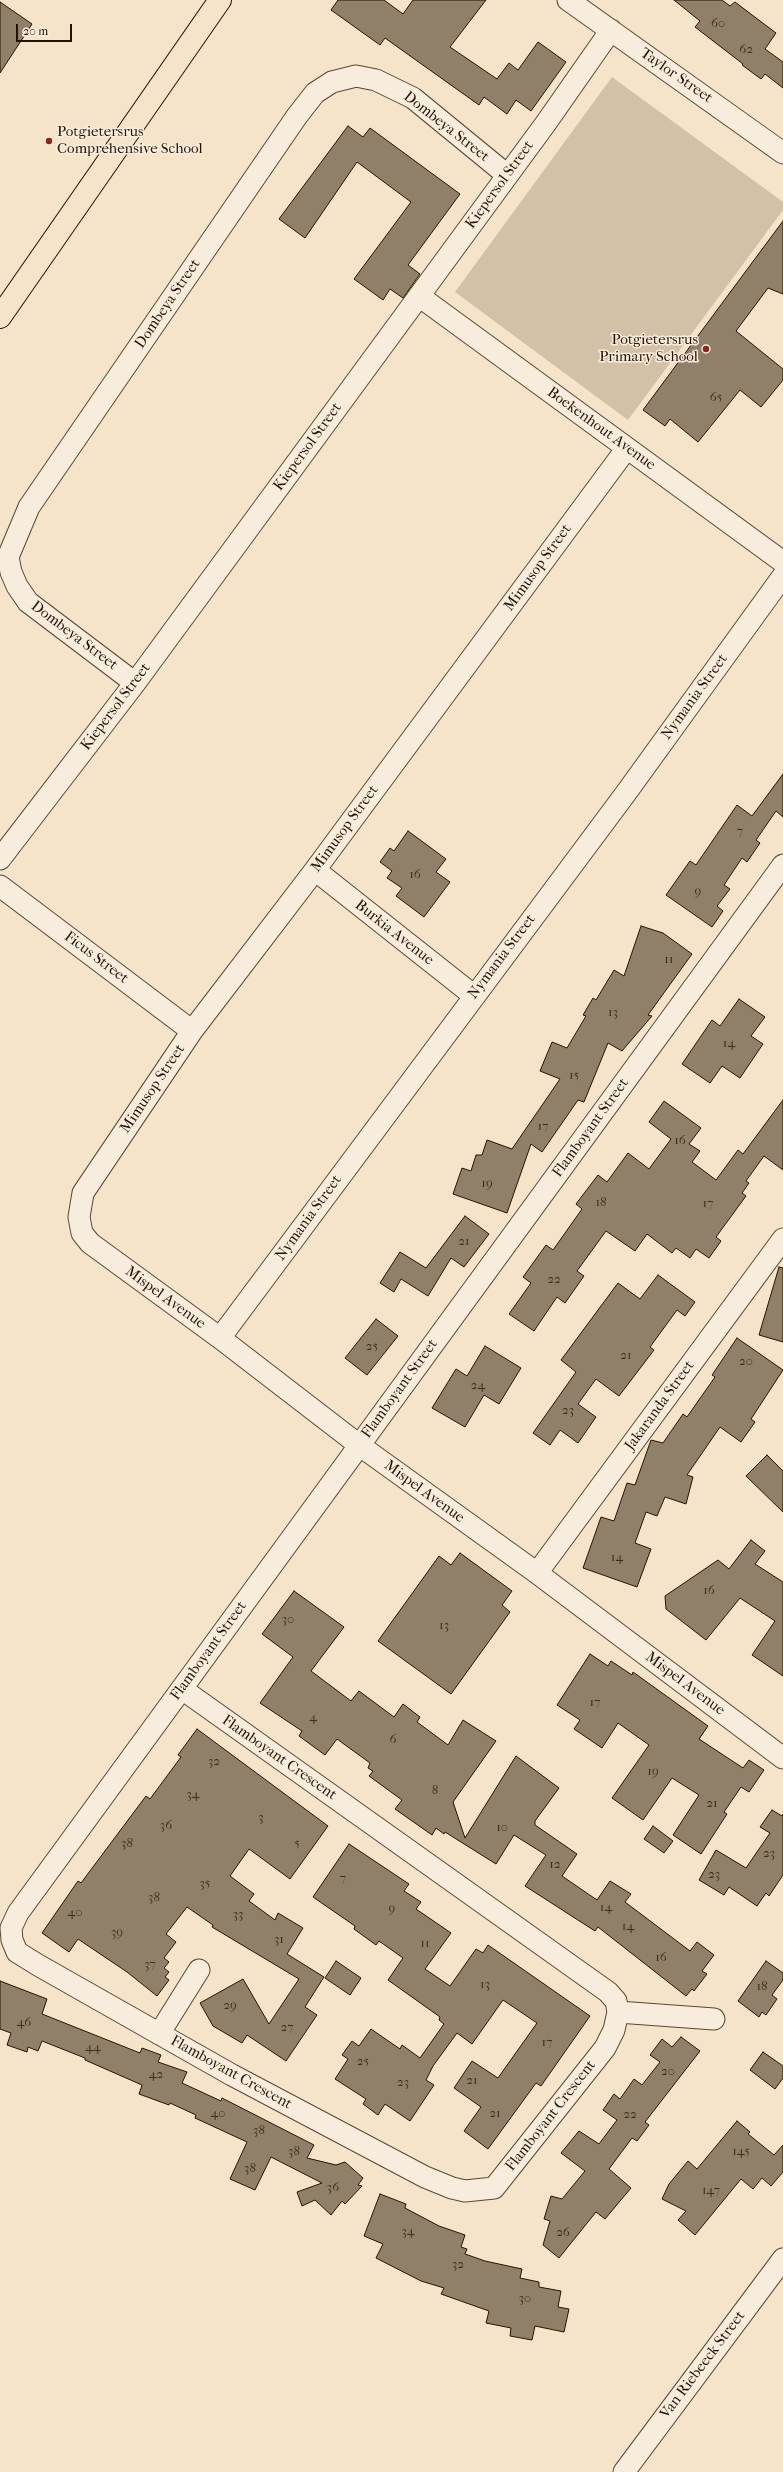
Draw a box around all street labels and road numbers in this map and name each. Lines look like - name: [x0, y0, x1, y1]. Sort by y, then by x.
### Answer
- street label: Taylor Street: [636, 44, 716, 108]
- street label: Dombeya Street: [399, 88, 493, 166]
- street label: Kiepersol Street: [462, 137, 538, 233]
- street label: Dombeya Street: [131, 256, 205, 352]
- street label: Boekenhout Avenue: [543, 384, 659, 474]
- street label: Kiepersol Street: [270, 399, 346, 495]
- street label: Mimusop Street: [500, 521, 576, 615]
- street label: Dombeya Street: [27, 598, 121, 674]
- street label: Nymania Street: [658, 651, 732, 743]
- street label: Kiepersol Street: [77, 660, 155, 754]
- street label: Mimusop Street: [307, 782, 383, 876]
- street label: Burkia Avenue: [351, 897, 437, 969]
- street label: Nymania Street: [464, 911, 540, 1003]
- street label: Ficus Street: [60, 928, 132, 988]
- street label: Mimusop Street: [117, 1041, 189, 1137]
- street label: Flamboyant Street: [549, 1075, 633, 1181]
- street label: Nymania Street: [272, 1172, 346, 1264]
- street label: Mispel Avenue: [121, 1263, 209, 1333]
- street label: Flamboyant Street: [358, 1336, 442, 1442]
- street label: Jakaranda Street: [621, 1358, 699, 1454]
- street label: Mispel Avenue: [380, 1457, 468, 1527]
- street label: Flamboyant Street: [167, 1598, 251, 1704]
- street label: Mispel Avenue: [642, 1648, 728, 1720]
- street label: Flamboyant Crescent: [218, 1712, 340, 1804]
- street label: Flamboyant Crescent: [167, 2032, 295, 2114]
- street label: Flamboyant Crescent: [502, 2057, 600, 2175]
- street label: Van Riebeeck Street: [657, 2308, 749, 2422]

